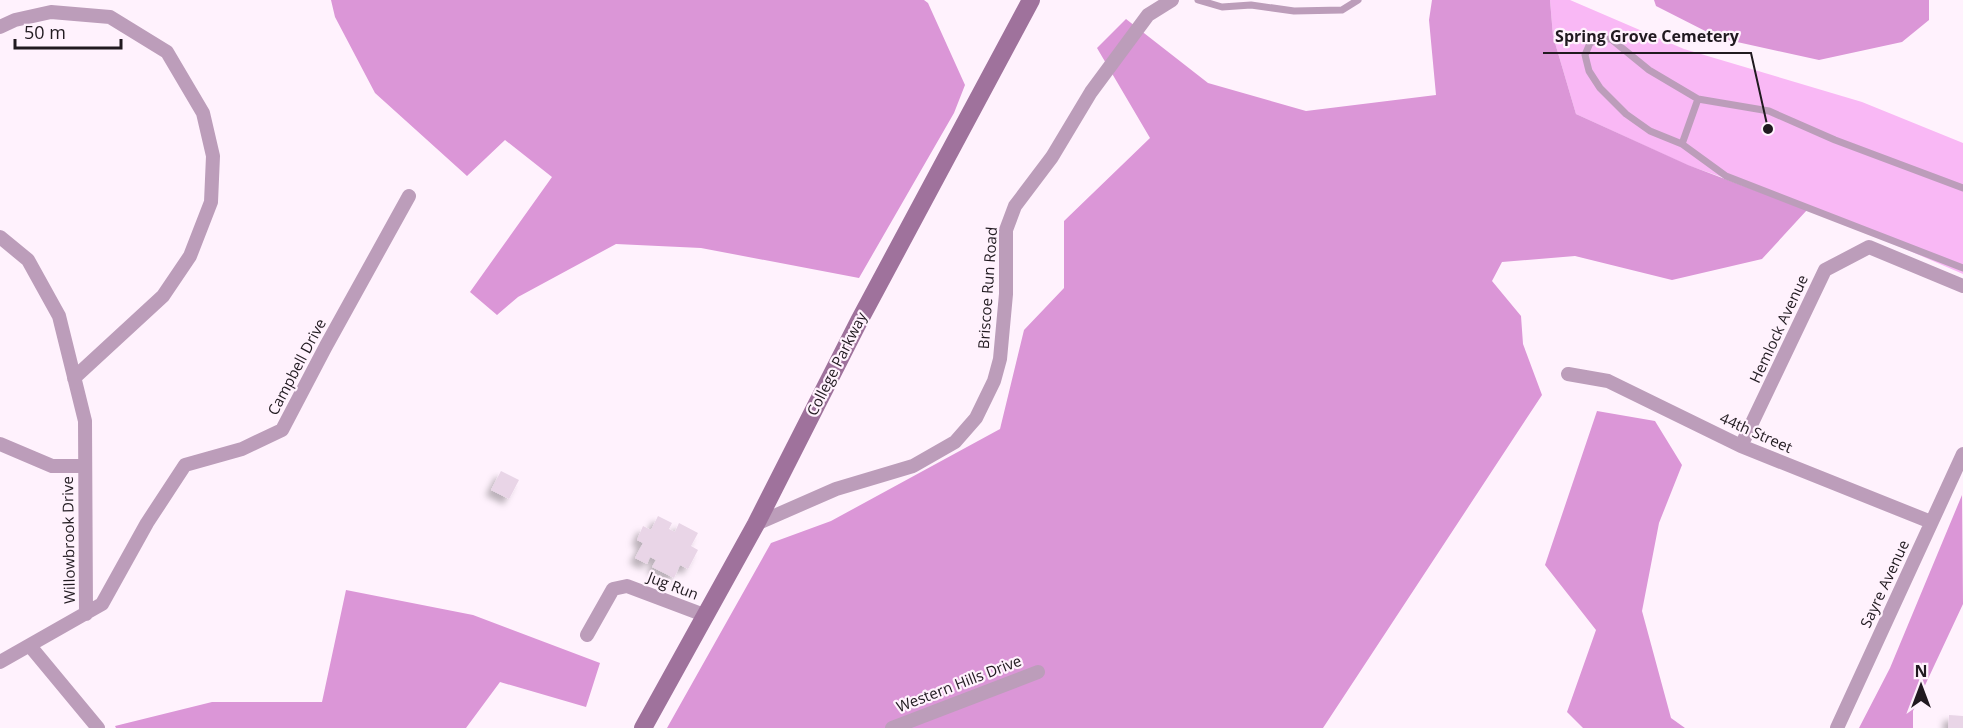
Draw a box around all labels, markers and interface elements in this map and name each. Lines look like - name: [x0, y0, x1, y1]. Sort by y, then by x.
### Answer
- scale bar: [15, 12, 122, 50]
- callout: Spring Grove Cemetery: [1543, 19, 1751, 53]
- text: 50 m: [24, 20, 66, 44]
- text: Spring Grove Cemetery: [1555, 25, 1740, 47]
- street label: Briscoe Run Road: [973, 226, 1001, 350]
- street label: Hemlock Avenue: [1744, 271, 1812, 386]
- street label: College Parkway: [801, 308, 871, 419]
- street label: Campbell Drive: [262, 315, 330, 418]
- street label: 44th Street: [1717, 407, 1796, 457]
- street label: Willowbrook Drive: [57, 476, 79, 604]
- street label: Sayre Avenue: [1855, 536, 1913, 631]
- street label: Jug Run: [643, 566, 702, 604]
- street label: Western Hills Drive: [893, 650, 1024, 716]
- north arrow: [1891, 656, 1951, 716]
- text: N: [1914, 660, 1928, 682]

